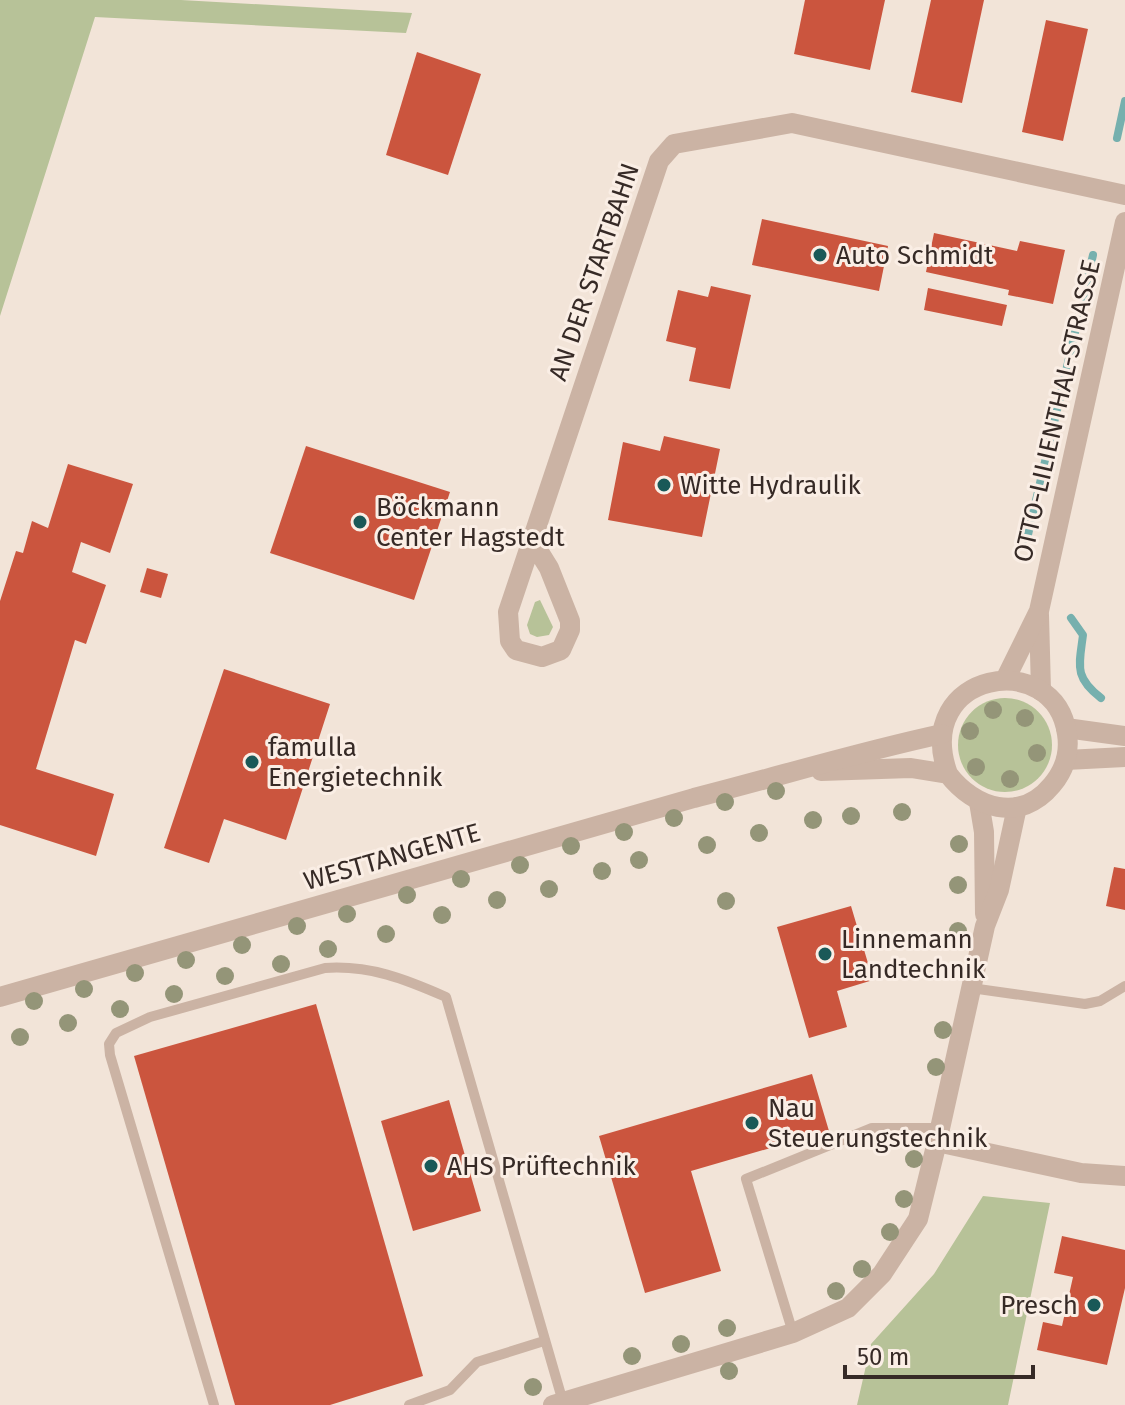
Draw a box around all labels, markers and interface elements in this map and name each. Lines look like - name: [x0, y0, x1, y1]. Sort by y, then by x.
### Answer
- street label: AN DER STARTBAHN: [542, 159, 646, 385]
- place label: Auto Schmidt: [836, 240, 994, 271]
- marker: Auto Schmidt: [811, 246, 829, 264]
- street label: OTTO-LILIENTHAL-STRASSE: [1007, 257, 1107, 565]
- place label: Witte Hydraulik: [680, 470, 862, 501]
- marker: Witte Hydraulik: [655, 476, 673, 494]
- place label: Böckmann Center Hagstedt: [376, 492, 565, 553]
- marker: Böckmann Center Hagstedt: [351, 513, 369, 531]
- place label: famulla Energietechnik: [268, 732, 443, 793]
- marker: famulla Energietechnik: [243, 753, 261, 771]
- street label: WESTTANGENTE: [300, 817, 484, 897]
- place label: Linnemann Landtechnik: [841, 924, 986, 985]
- marker: Linnemann Landtechnik: [816, 945, 834, 963]
- place label: Nau Steuerungstechnik: [768, 1093, 988, 1154]
- marker: Nau Steuerungstechnik: [743, 1114, 761, 1132]
- place label: AHS Prüftechnik: [447, 1151, 637, 1182]
- marker: AHS Prüftechnik: [422, 1157, 440, 1175]
- place label: Presch: [1000, 1290, 1078, 1321]
- marker: Presch: [1085, 1296, 1103, 1314]
- scale bar: [845, 1329, 1033, 1379]
- text: 50 m: [857, 1343, 909, 1371]

